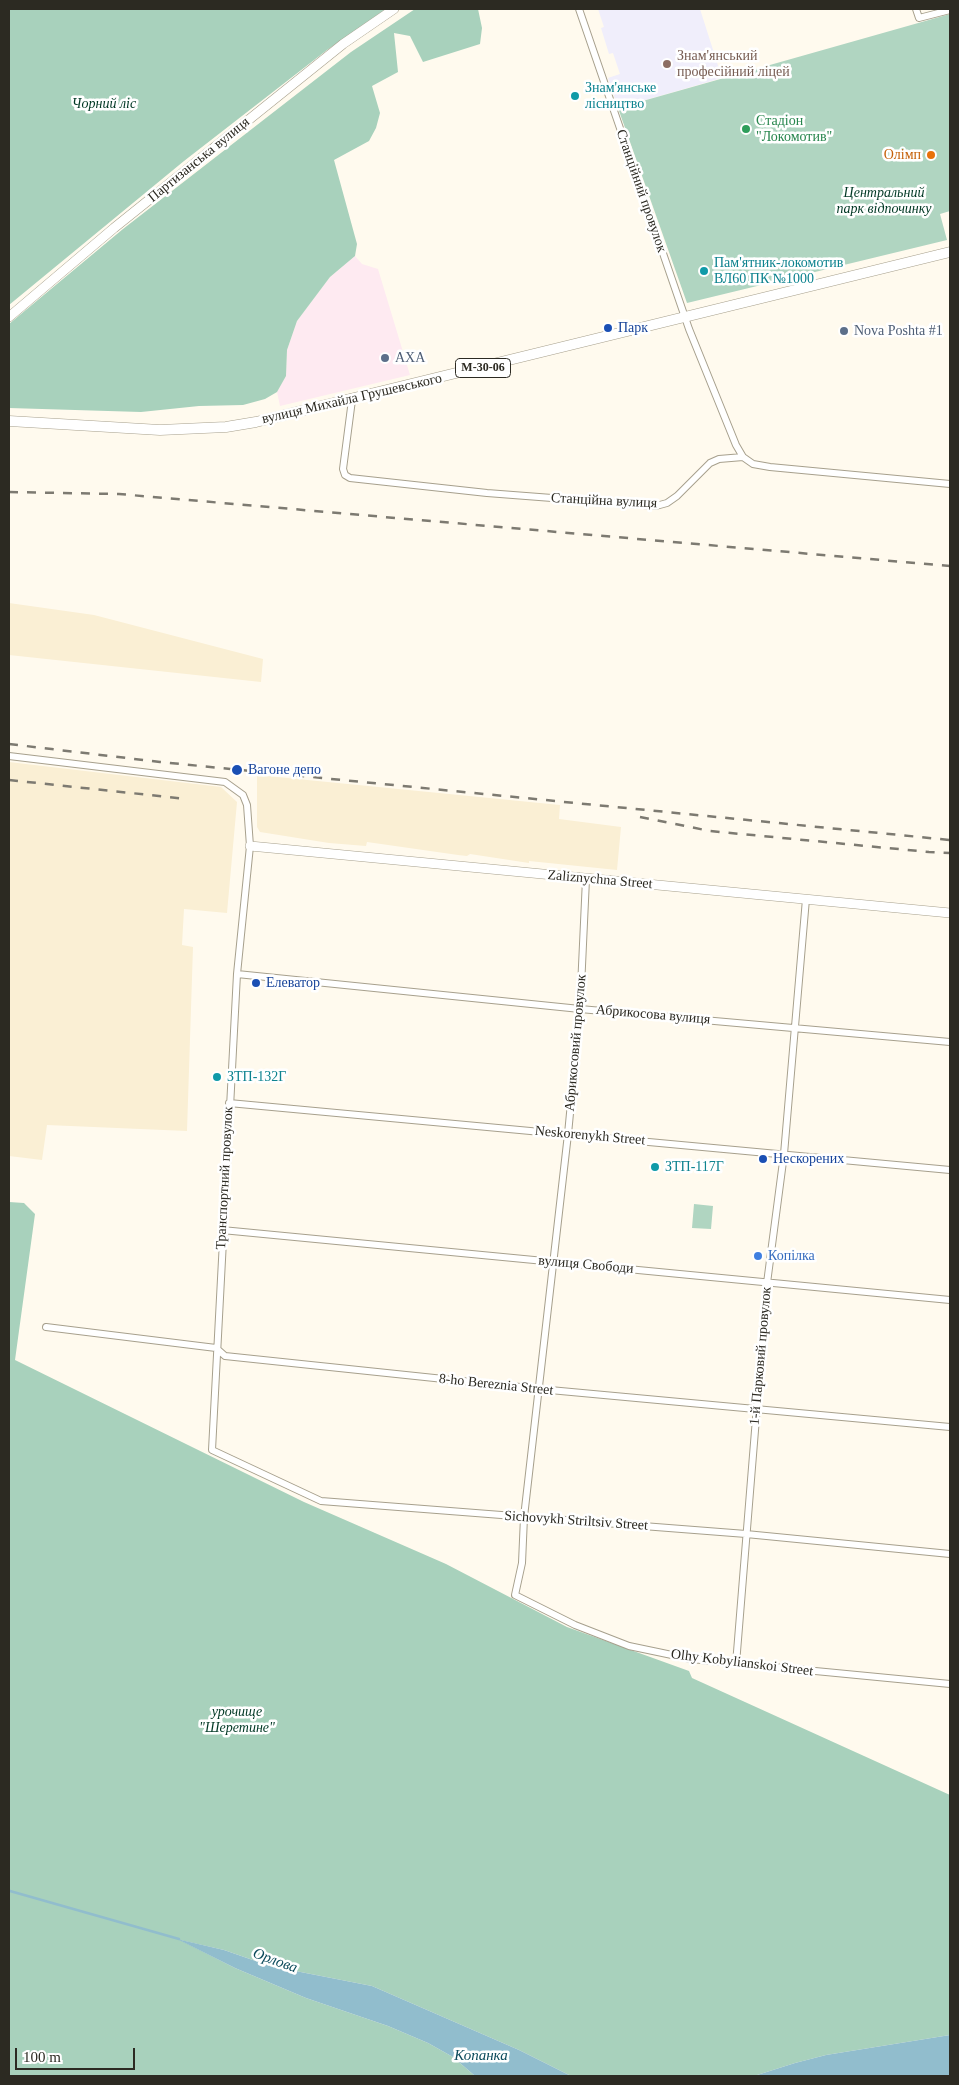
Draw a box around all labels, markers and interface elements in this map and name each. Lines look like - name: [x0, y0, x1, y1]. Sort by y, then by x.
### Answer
- place label: Знам'янський професійний ліцей: [677, 48, 790, 80]
- marker: Знам'янський професійний ліцей: [661, 58, 673, 70]
- place label: Знам'янське лісництво: [585, 80, 656, 112]
- marker: Знам'янське лісництво: [569, 90, 581, 102]
- park label: Чорний ліс: [72, 96, 136, 112]
- place label: Стадіон "Локомотив": [756, 113, 832, 146]
- street label: Партизанська вулиця: [145, 114, 253, 206]
- marker: Стадіон "Локомотив": [740, 123, 752, 135]
- street label: Станційний провулок: [612, 127, 670, 255]
- place label: Олімп: [884, 147, 921, 163]
- marker: Олімп: [925, 149, 937, 161]
- park label: Центральний парк відпочинку: [836, 185, 932, 218]
- place label: Пам'ятник-локомотив ВЛ60 ПК №1000: [714, 255, 843, 288]
- marker: Пам'ятник-локомотив ВЛ60 ПК №1000: [698, 265, 710, 277]
- place label: Парк: [618, 320, 648, 336]
- marker: Парк: [602, 322, 614, 334]
- place label: Nova Poshta #1: [854, 323, 943, 339]
- marker: Nova Poshta #1: [838, 325, 850, 337]
- place label: AXA: [395, 350, 425, 366]
- marker: AXA: [379, 352, 391, 364]
- road number: М-30-06: [456, 358, 510, 378]
- street label: вулиця Михайла Грушевського: [260, 370, 444, 428]
- street label: Станційна вулиця: [551, 490, 657, 512]
- place label: Вагоне депо: [248, 762, 321, 778]
- marker: Вагоне депо: [230, 763, 244, 777]
- street label: Zaliznychna Street: [547, 867, 653, 893]
- street label: Абрикосовий провулок: [562, 974, 590, 1112]
- place label: Елеватор: [266, 975, 320, 991]
- marker: Елеватор: [250, 977, 262, 989]
- street label: Абрикосова вулиця: [595, 1002, 711, 1028]
- place label: ЗТП-132Г: [227, 1069, 286, 1085]
- marker: ЗТП-132Г: [211, 1071, 223, 1083]
- street label: Транспортний провулок: [213, 1106, 237, 1250]
- street label: Neskorenykh Street: [534, 1123, 646, 1149]
- place label: Нескорених: [773, 1151, 844, 1167]
- marker: Нескорених: [757, 1153, 769, 1165]
- place label: ЗТП-117Г: [665, 1159, 724, 1175]
- marker: ЗТП-117Г: [649, 1161, 661, 1173]
- place label: Копілка: [768, 1248, 815, 1264]
- marker: Копілка: [752, 1250, 764, 1262]
- street label: вулиця Свободи: [538, 1252, 634, 1278]
- street label: 1-й Парковий провулок: [747, 1286, 775, 1426]
- street label: 8-ho Bereznia Street: [438, 1371, 554, 1399]
- street label: Sichovykh Striltsiv Street: [504, 1508, 648, 1534]
- street label: Olhy Kobylianskoi Street: [670, 1646, 814, 1680]
- park label: урочище "Шеретине": [199, 1704, 275, 1736]
- water label: Орлова: [250, 1945, 300, 1977]
- scale bar: [18, 2038, 138, 2070]
- water label: Копанка: [454, 2047, 508, 2065]
- text: 100 m: [23, 2049, 61, 2065]

